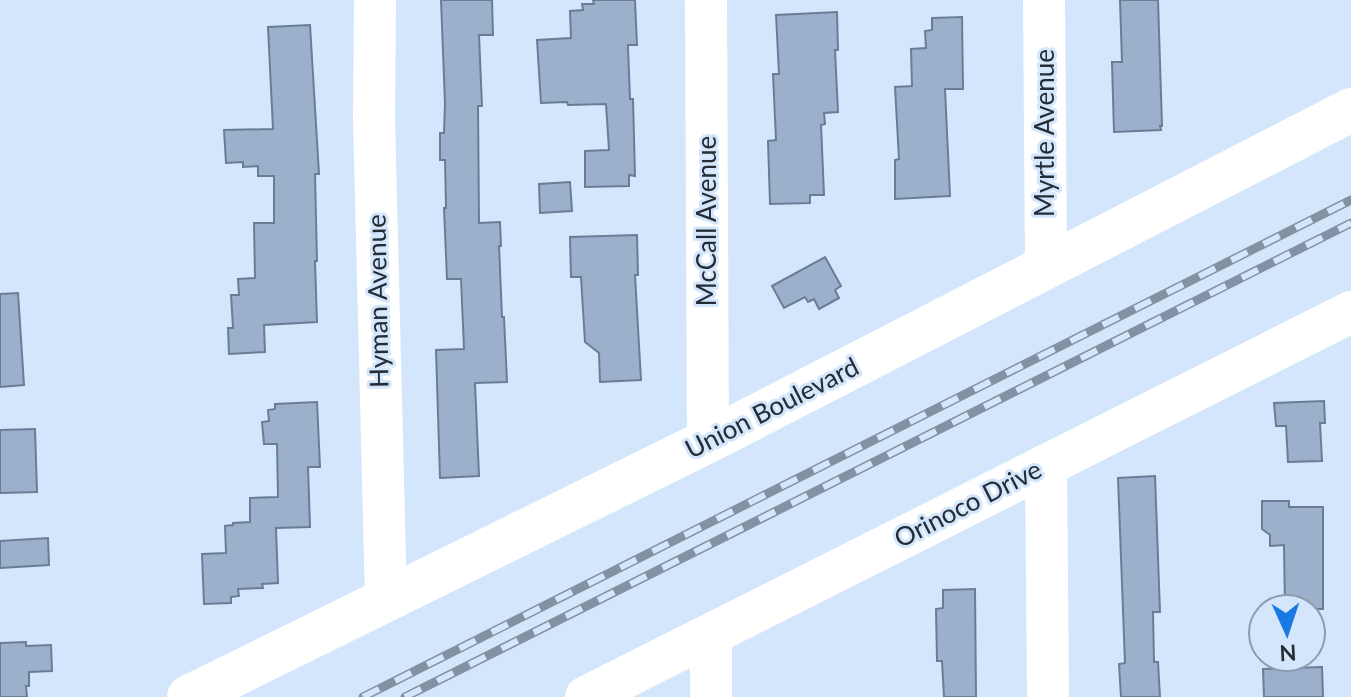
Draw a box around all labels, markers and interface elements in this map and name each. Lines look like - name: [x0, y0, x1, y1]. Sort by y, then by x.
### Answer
- street label: Myrtle Avenue: [1028, 49, 1060, 217]
- street label: McCall Avenue: [690, 136, 722, 306]
- street label: Hyman Avenue: [359, 214, 395, 388]
- street label: Union Boulevard: [679, 350, 864, 465]
- street label: Orinoco Drive: [889, 452, 1047, 554]
- north arrow: [1247, 593, 1327, 673]
- text: N: [1279, 640, 1297, 667]

